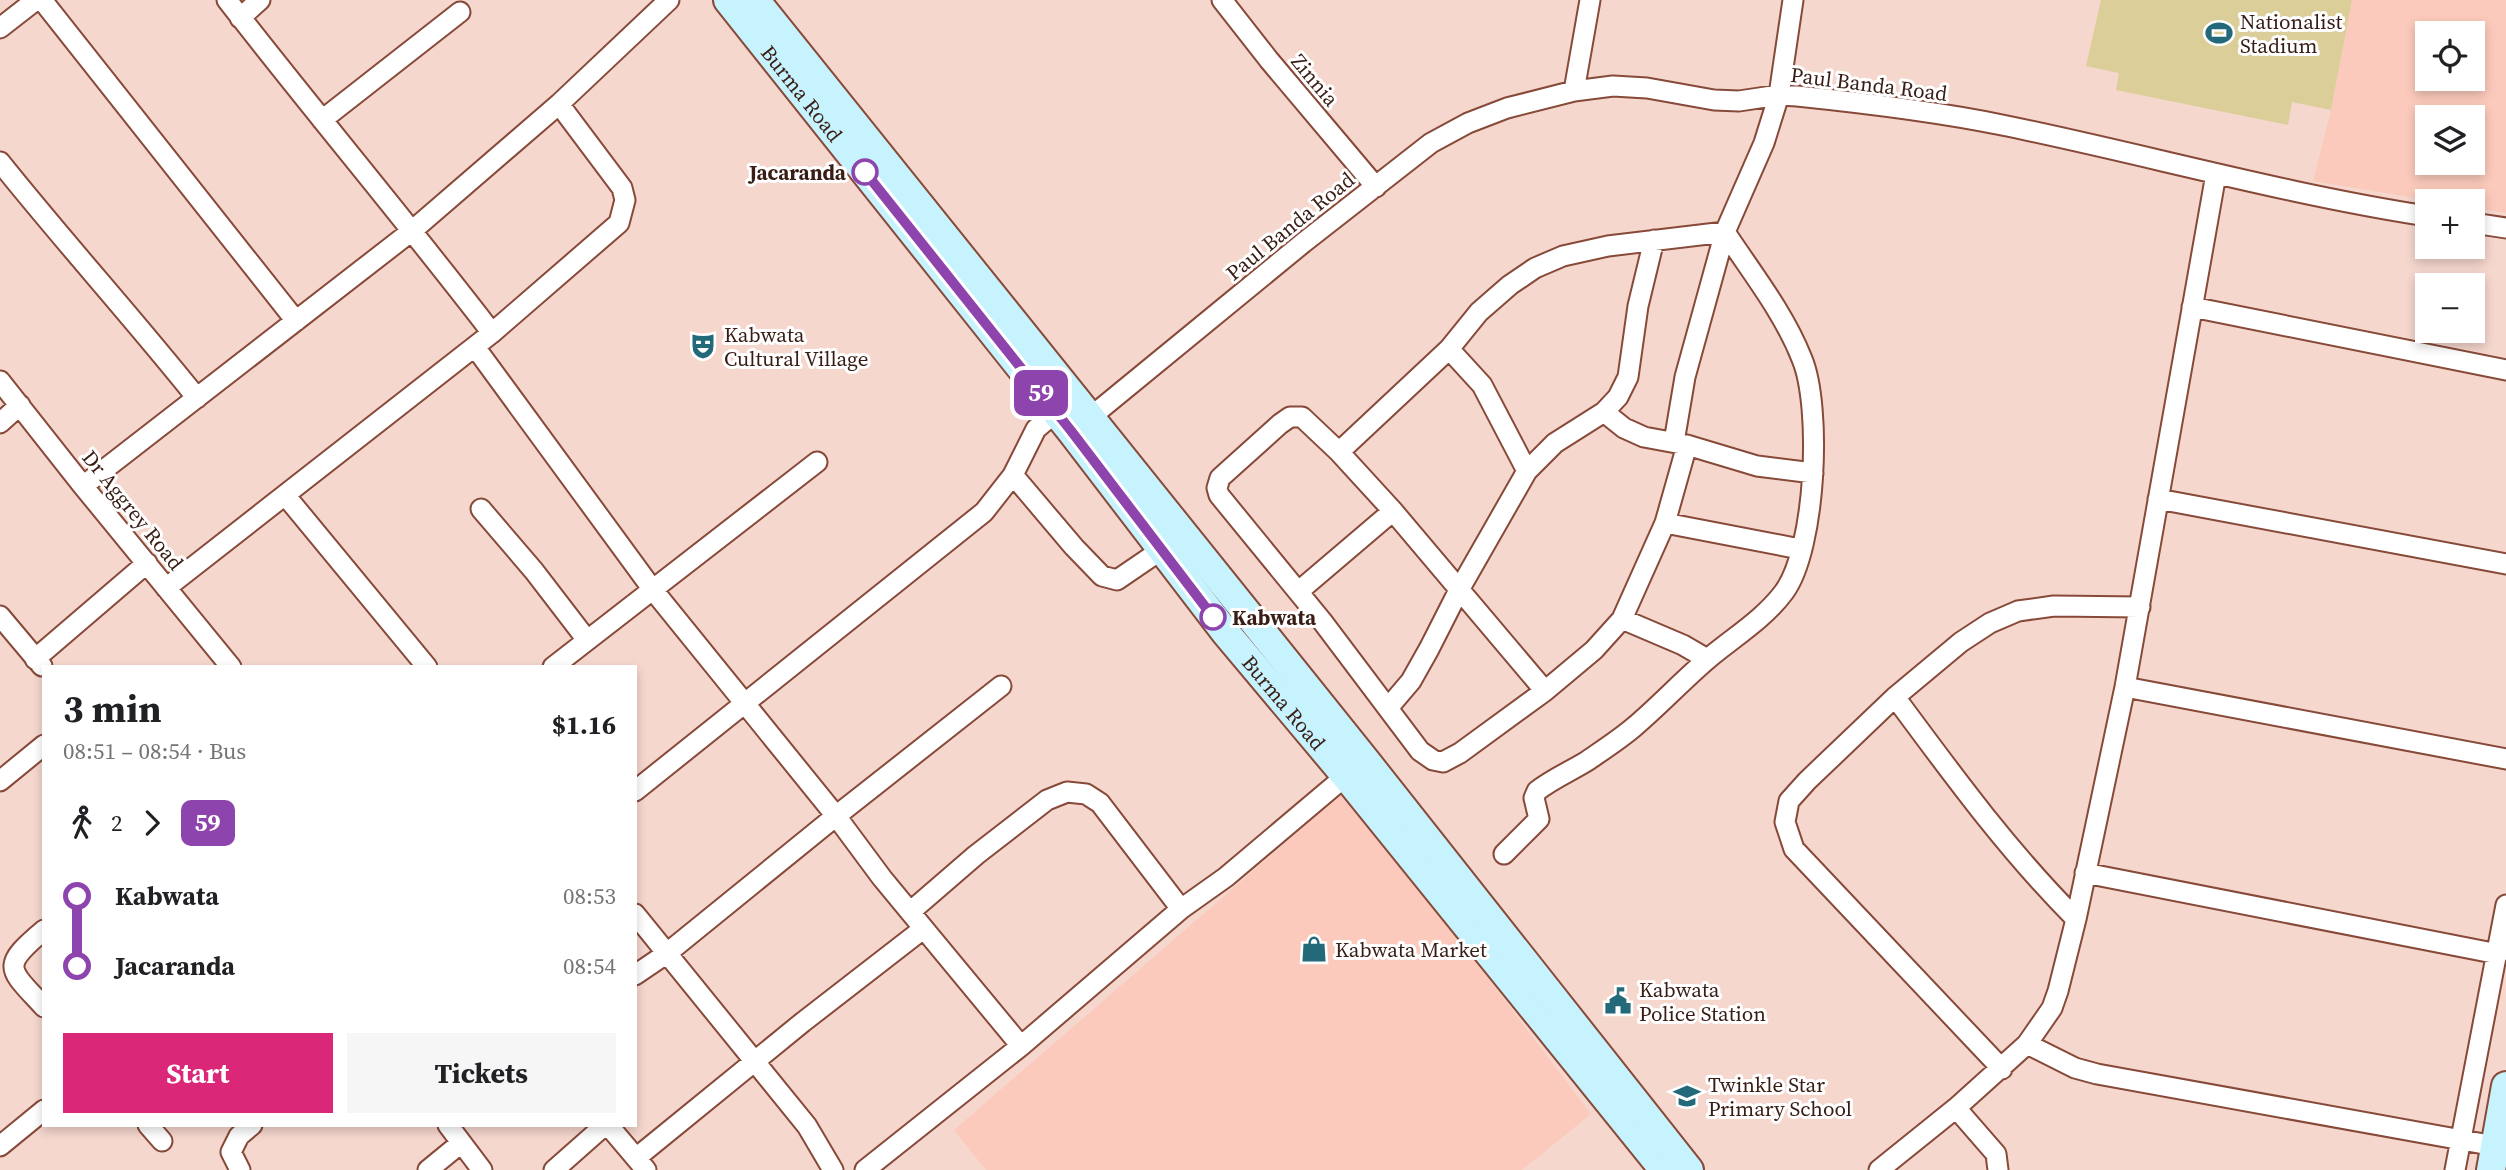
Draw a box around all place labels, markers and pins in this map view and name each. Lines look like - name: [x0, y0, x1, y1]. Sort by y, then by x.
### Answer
- place label: Nationalist Stadium: [2240, 7, 2343, 60]
- sports icon: Nationalist Stadium: [2204, 18, 2234, 48]
- place label: Jacaranda: [747, 158, 847, 187]
- marker: Jacaranda: [852, 159, 878, 185]
- place label: Kabwata Cultural Village: [724, 320, 868, 373]
- theatre icon: Kabwata Cultural Village: [688, 331, 718, 361]
- place label: Kabwata: [1232, 603, 1317, 632]
- marker: Kabwata: [1200, 604, 1226, 630]
- shop icon: Kabwata Market: [1299, 934, 1329, 964]
- place label: Kabwata Market: [1335, 935, 1487, 964]
- place label: Kabwata Police Station: [1639, 975, 1766, 1028]
- public building icon: Kabwata Police Station: [1603, 986, 1633, 1016]
- place label: Twinkle Star Primary School: [1708, 1070, 1852, 1123]
- school or university icon: Twinkle Star Primary School: [1672, 1081, 1702, 1111]

